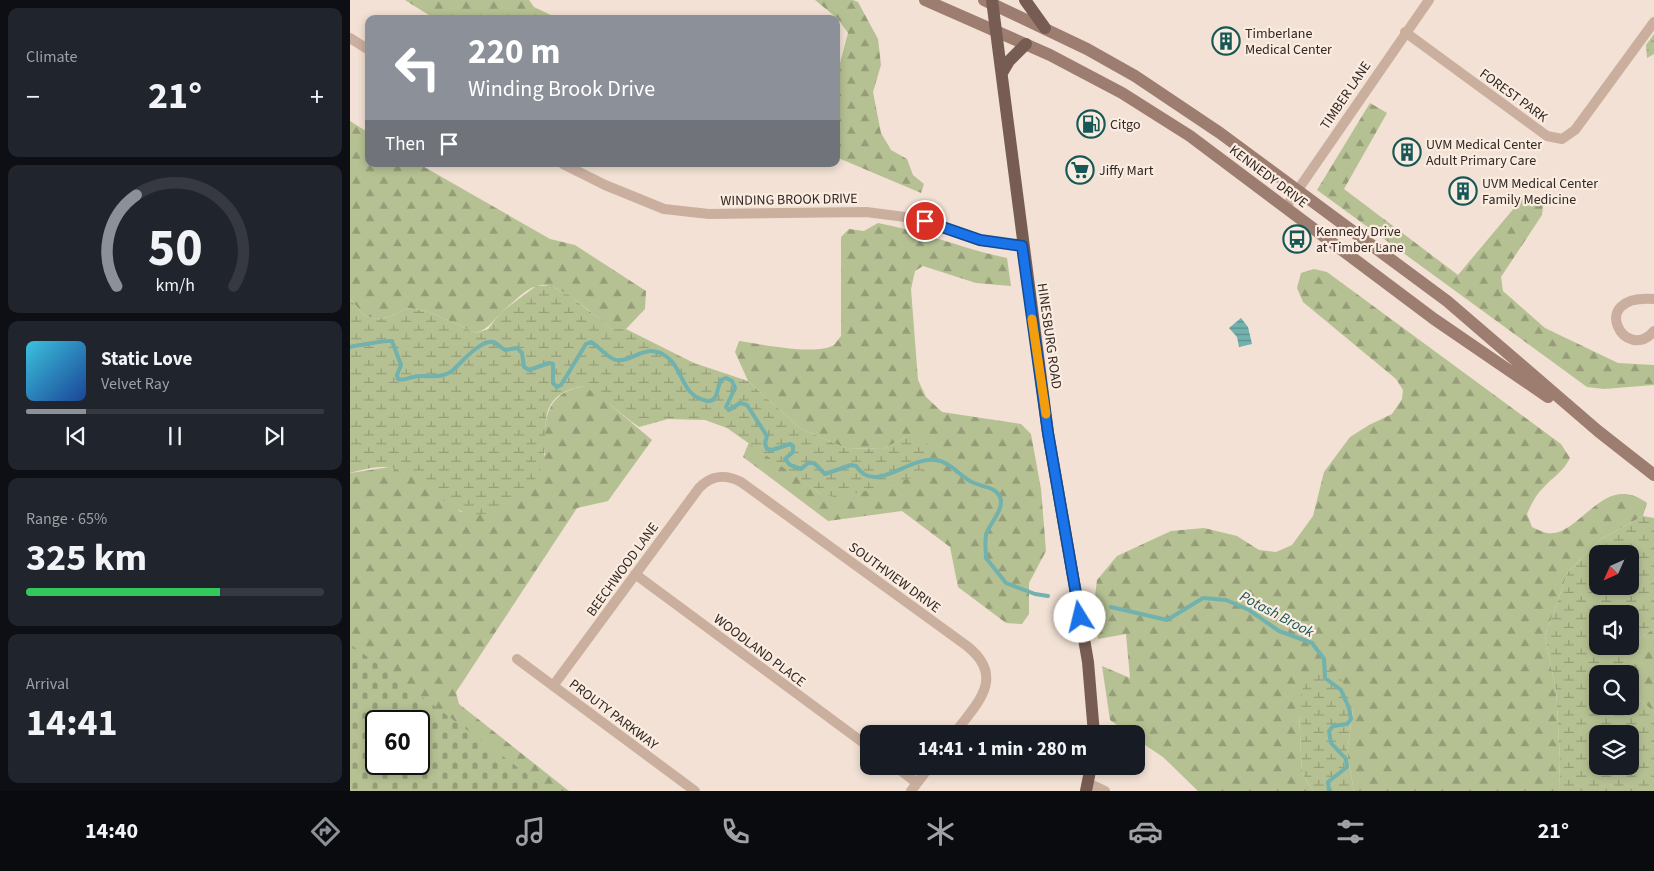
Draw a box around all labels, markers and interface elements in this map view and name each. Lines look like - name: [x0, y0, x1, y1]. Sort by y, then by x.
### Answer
- place label: Timberlane Medical Center: [1245, 24, 1332, 60]
- building icon: Timberlane Medical Center: [1211, 26, 1241, 56]
- text: 220 m: [468, 27, 560, 77]
- icon: left: [385, 35, 450, 100]
- text: Climate: [26, 46, 77, 68]
- street label: TIMBER LANE: [1316, 57, 1376, 134]
- street label: FOREST PARK: [1475, 64, 1552, 128]
- text: 21°: [148, 69, 202, 123]
- text: Winding Brook Drive: [468, 73, 655, 105]
- text: −: [26, 77, 40, 117]
- text: +: [310, 77, 324, 117]
- fuel station icon: Citgo: [1076, 109, 1106, 139]
- place label: Citgo: [1110, 115, 1140, 135]
- icon: arrive: [435, 130, 463, 158]
- text: Then: [385, 131, 425, 158]
- place label: UVM Medical Center Adult Primary Care: [1426, 135, 1542, 171]
- building icon: UVM Medical Center Adult Primary Care: [1392, 137, 1422, 167]
- street label: KENNEDY DRIVE: [1225, 141, 1312, 213]
- supermarket icon: Jiffy Mart: [1065, 155, 1095, 185]
- place label: Jiffy Mart: [1099, 161, 1154, 181]
- place label: UVM Medical Center Family Medicine: [1482, 174, 1598, 210]
- building icon: UVM Medical Center Family Medicine: [1448, 176, 1478, 206]
- street label: WINDING BROOK DRIVE: [720, 189, 858, 211]
- pin: [904, 200, 946, 242]
- icon: arrive: [911, 207, 939, 235]
- text: 50: [148, 212, 202, 286]
- place label: Kennedy Drive at Timber Lane: [1316, 222, 1404, 258]
- bus stop icon: Kennedy Drive at Timber Lane: [1282, 224, 1312, 254]
- text: km/h: [155, 273, 195, 298]
- street label: HINESBURG ROAD: [1032, 282, 1066, 390]
- text: Static Love: [101, 346, 192, 373]
- text: Velvet Ray: [101, 373, 169, 395]
- icon: previous: [62, 422, 90, 450]
- icon: pause: [161, 422, 189, 450]
- icon: next: [260, 422, 288, 450]
- text: Range · 65%: [26, 508, 107, 530]
- street label: BEECHWOOD LANE: [582, 518, 664, 621]
- text: 325 km: [26, 531, 147, 585]
- street label: SOUTHVIEW DRIVE: [844, 538, 945, 618]
- north arrow: [1589, 545, 1639, 595]
- map controls: [1589, 545, 1639, 775]
- water label: Potash Brook: [1236, 586, 1318, 643]
- position arrow: [1053, 590, 1105, 642]
- button: sound: [1589, 605, 1639, 655]
- street label: WOODLAND PLACE: [709, 610, 810, 692]
- button: search: [1589, 665, 1639, 715]
- text: Arrival: [26, 673, 69, 695]
- street label: PROUTY PARKWAY: [565, 675, 662, 755]
- text: 14:41: [26, 696, 118, 750]
- speed limit sign: 60: [365, 710, 430, 775]
- button: layers: [1589, 725, 1639, 775]
- text: 14:41 · 1 min · 280 m: [918, 736, 1087, 763]
- icon: directions: [308, 814, 343, 849]
- icon: music: [513, 814, 548, 849]
- icon: phone: [718, 814, 753, 849]
- icon: climate: [923, 814, 958, 849]
- icon: car: [1128, 814, 1163, 849]
- icon: filters: [1333, 814, 1368, 849]
- text: 14:40: [85, 815, 138, 847]
- text: 21°: [1538, 815, 1569, 847]

